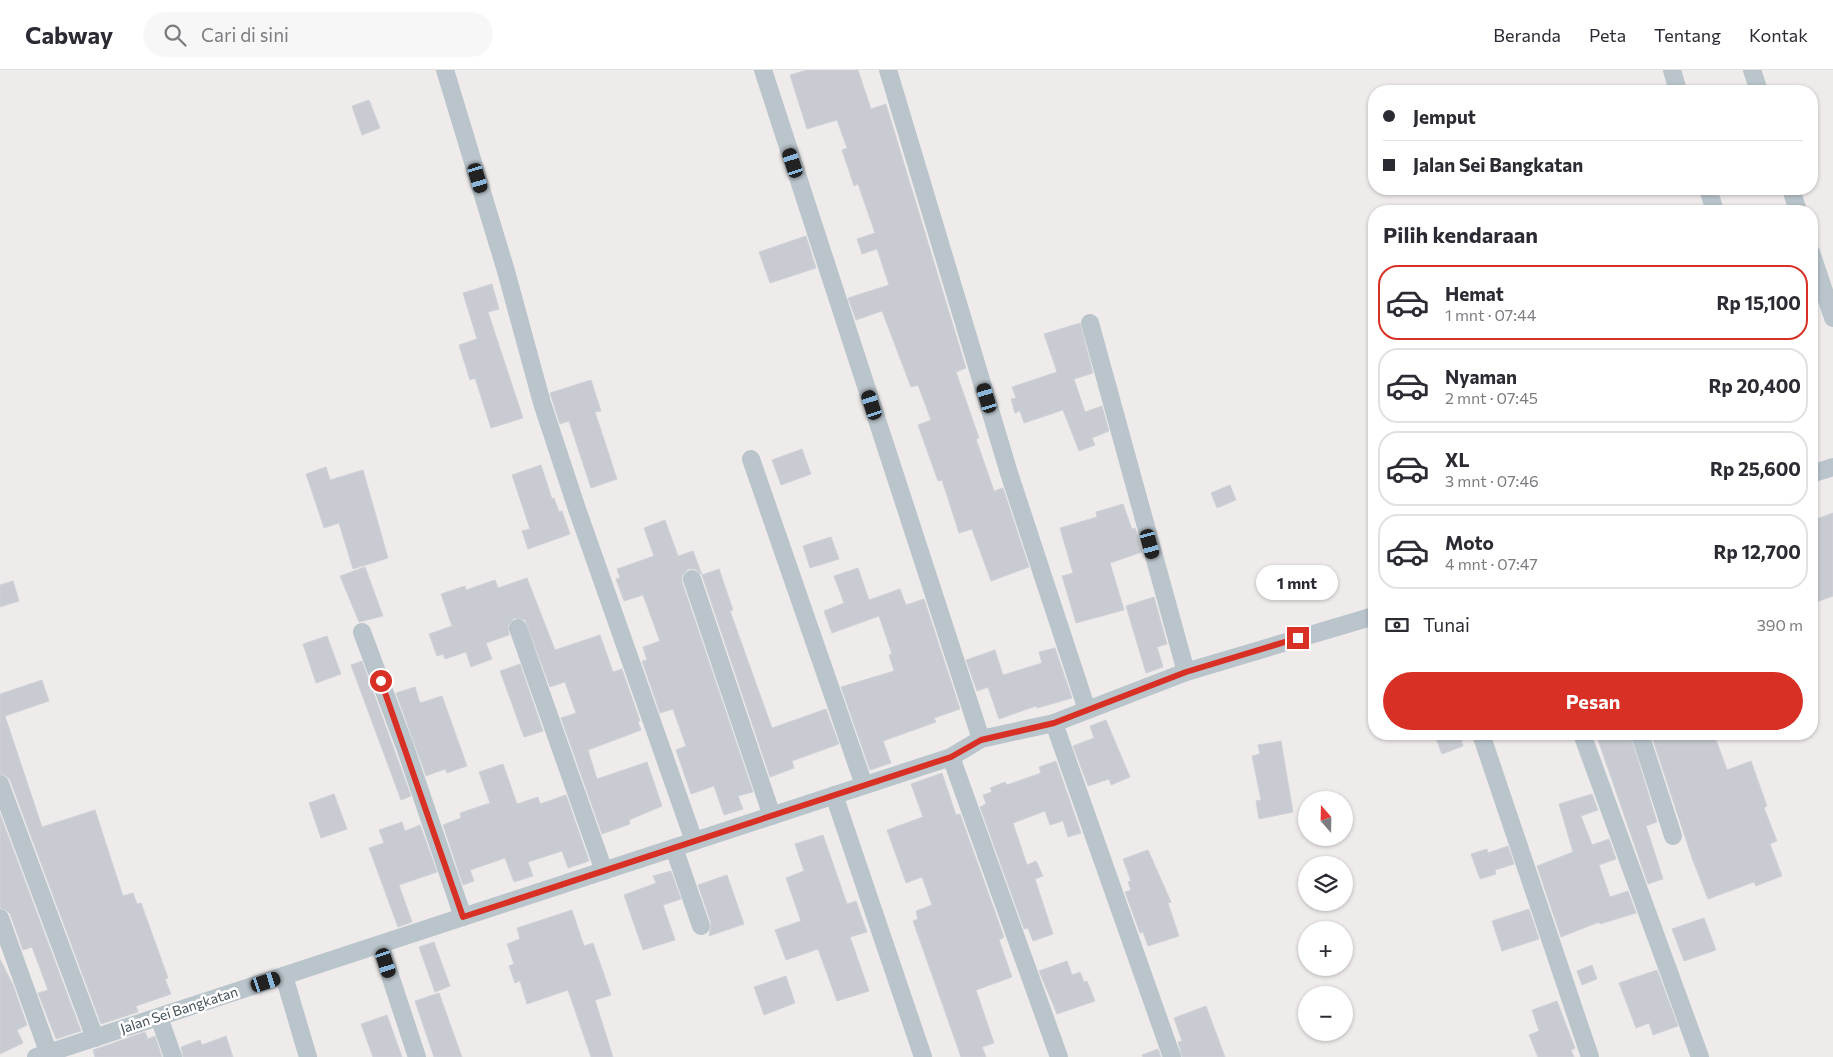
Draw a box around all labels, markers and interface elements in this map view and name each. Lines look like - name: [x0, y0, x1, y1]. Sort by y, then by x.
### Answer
- search box: [143, 12, 493, 57]
- text: Cabway: [25, 20, 113, 49]
- icon: search: [161, 21, 189, 49]
- text: Cari di sini: [201, 23, 289, 46]
- text: Beranda: [1493, 24, 1561, 46]
- text: Peta: [1589, 24, 1626, 46]
- text: Tentang: [1654, 24, 1721, 46]
- text: Kontak: [1749, 24, 1808, 46]
- text: Jemput: [1413, 105, 1476, 128]
- car: [781, 146, 804, 180]
- text: Jalan Sei Bangkatan: [1413, 153, 1583, 176]
- car: [466, 161, 489, 195]
- text: Pilih kendaraan: [1383, 221, 1538, 248]
- icon: car: [1385, 280, 1430, 325]
- text: Hemat: [1445, 282, 1504, 305]
- text: Rp 15,100: [1716, 291, 1801, 314]
- text: 1 mnt · 07:44: [1445, 305, 1536, 324]
- icon: car: [1385, 363, 1430, 408]
- text: Nyaman: [1445, 365, 1517, 388]
- text: Rp 20,400: [1708, 374, 1801, 397]
- car: [975, 381, 998, 415]
- car: [860, 388, 883, 422]
- text: 2 mnt · 07:45: [1445, 388, 1538, 407]
- icon: car: [1385, 446, 1430, 491]
- text: XL: [1445, 448, 1470, 471]
- text: Rp 25,600: [1710, 457, 1801, 480]
- text: 3 mnt · 07:46: [1445, 471, 1539, 490]
- car: [1138, 528, 1161, 560]
- icon: car: [1385, 529, 1430, 574]
- text: Moto: [1445, 531, 1494, 554]
- text: Rp 12,700: [1713, 540, 1801, 563]
- text: 4 mnt · 07:47: [1445, 554, 1538, 573]
- callout: 1 mnt: [1257, 566, 1339, 600]
- text: 1 mnt: [1277, 573, 1317, 592]
- icon: cash: [1383, 611, 1411, 639]
- text: Tunai: [1423, 613, 1470, 636]
- text: 390 m: [1757, 615, 1803, 634]
- route end: [1287, 627, 1309, 649]
- route start: [370, 670, 392, 692]
- button: Pesan: [1383, 672, 1803, 730]
- north arrow: [1298, 791, 1352, 846]
- map controls: [1298, 791, 1353, 1041]
- button: layers: [1298, 856, 1353, 911]
- button: +: [1298, 921, 1353, 976]
- car: [374, 946, 397, 980]
- car: [249, 970, 282, 994]
- street label: Jalan Sei Bangkatan: [118, 982, 240, 1037]
- button: −: [1298, 986, 1353, 1041]

